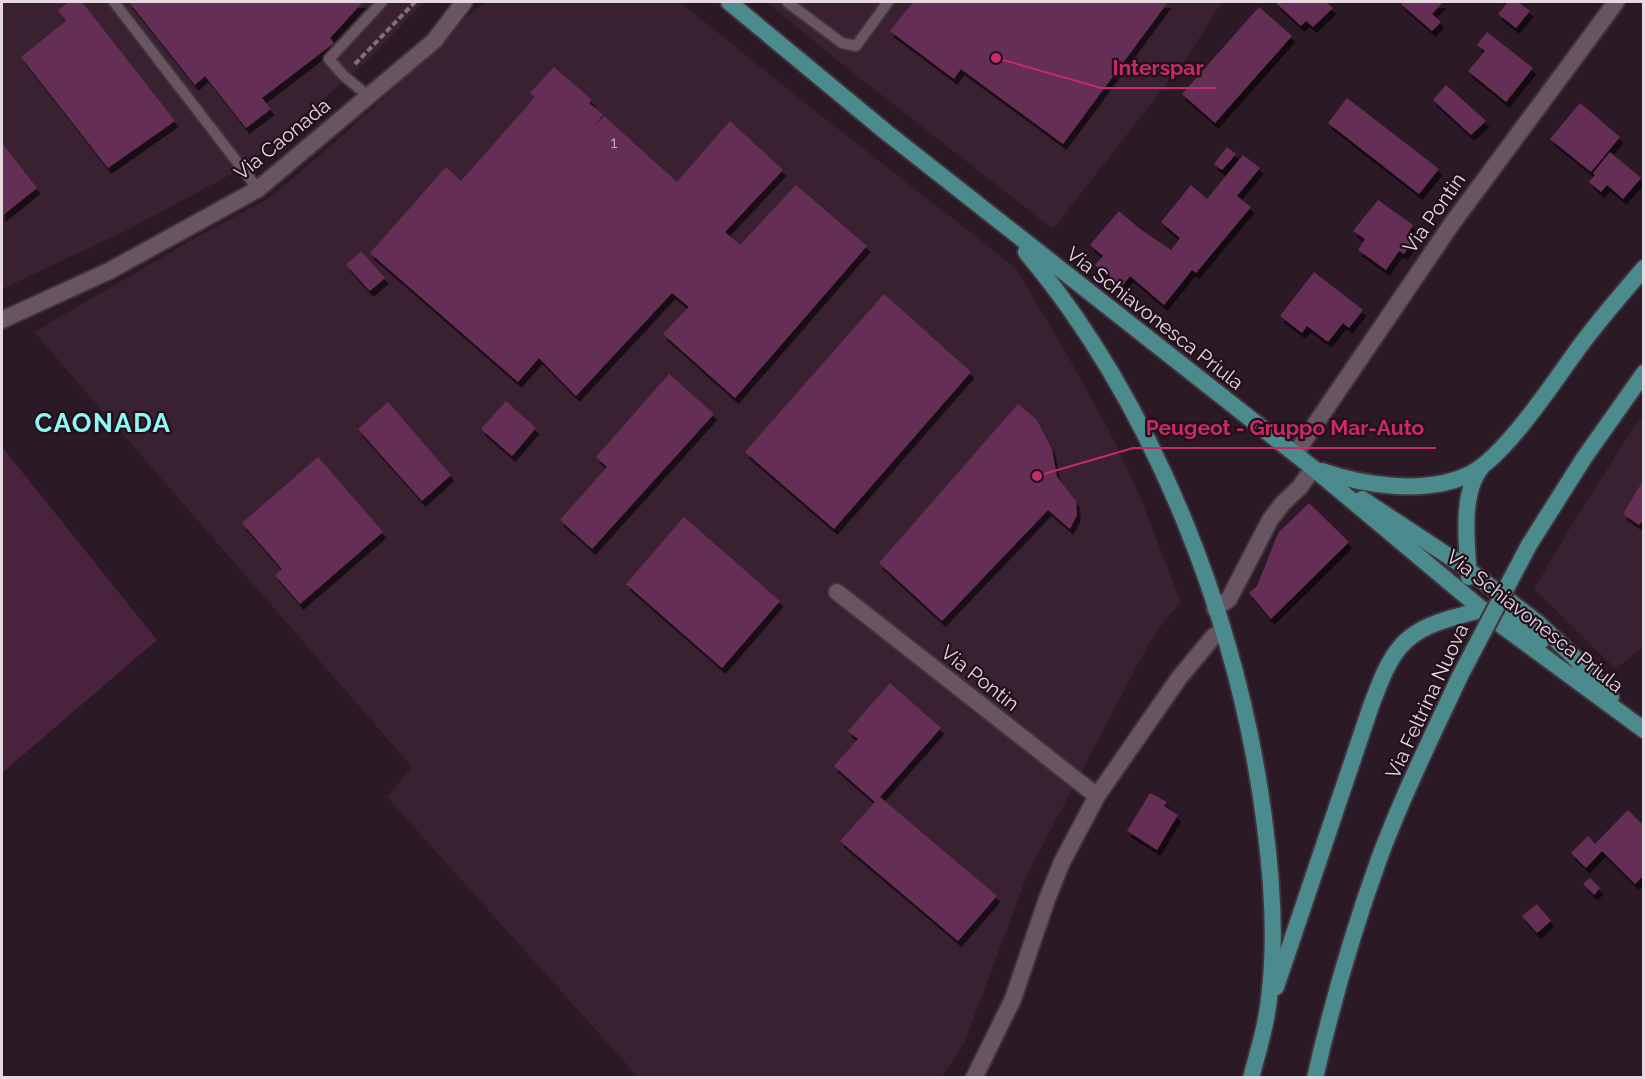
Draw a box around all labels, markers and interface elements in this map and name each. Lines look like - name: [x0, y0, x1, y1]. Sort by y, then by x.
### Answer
- callout: Interspar: [1101, 49, 1216, 88]
- text: Interspar: [1112, 55, 1204, 80]
- street label: Via Caonada: [229, 93, 335, 185]
- house number: 1: [611, 133, 618, 152]
- street label: Via Pontin: [1398, 168, 1470, 258]
- street label: Via Schiavonesca Priula: [1062, 241, 1248, 395]
- district label: CAONADA: [34, 408, 172, 438]
- callout: Peugeot - Gruppo Mar-Auto: [1133, 409, 1436, 448]
- text: Peugeot - Gruppo Mar-Auto: [1146, 415, 1425, 440]
- street label: Via Schiavonesca Priula: [1442, 544, 1628, 698]
- street label: Via Feltrina Nuova: [1381, 620, 1473, 782]
- street label: Via Pontin: [936, 640, 1024, 716]

